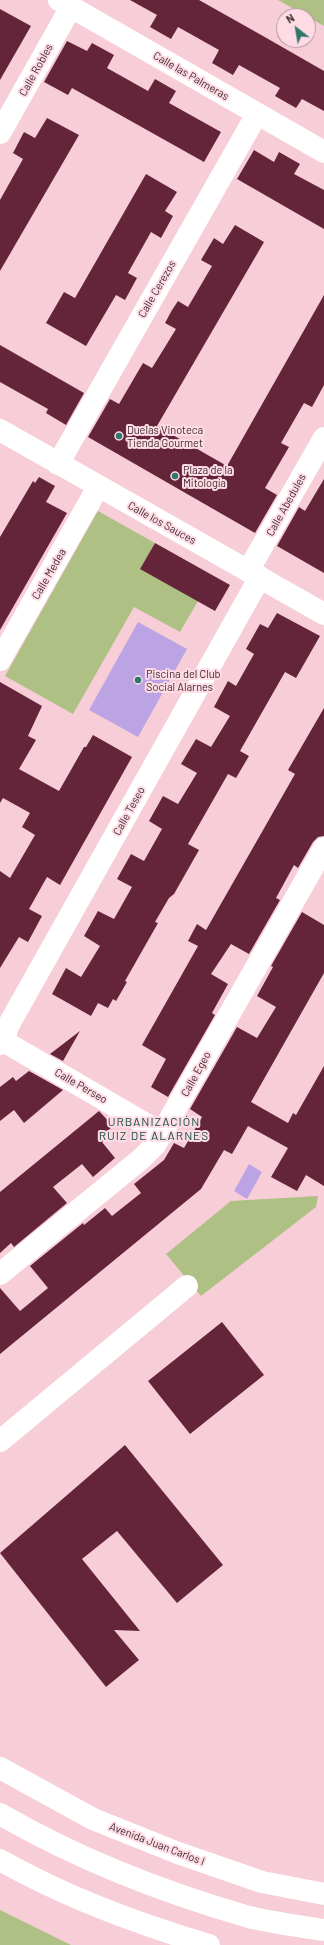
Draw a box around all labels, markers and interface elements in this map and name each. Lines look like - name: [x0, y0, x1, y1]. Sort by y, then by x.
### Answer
- north arrow: [276, 8, 316, 48]
- text: N: [284, 11, 297, 26]
- street label: Calle Robles: [16, 42, 56, 98]
- street label: Calle las Palmeras: [151, 49, 231, 103]
- street label: Calle Cerezos: [135, 258, 179, 320]
- place label: Duelas Vinoteca Tienda Gourmet: [127, 423, 203, 449]
- marker: Duelas Vinoteca Tienda Gourmet: [114, 431, 124, 441]
- place label: Plaza de la Mitología: [183, 463, 233, 489]
- marker: Plaza de la Mitología: [170, 471, 180, 481]
- street label: Calle Abedules: [263, 471, 309, 539]
- street label: Calle los Sauces: [126, 499, 198, 547]
- street label: Calle Medea: [29, 546, 69, 602]
- place label: Piscina del Club Social Alarnes: [146, 667, 221, 693]
- marker: Piscina del Club Social Alarnes: [133, 675, 143, 685]
- street label: Calle Teseo: [110, 784, 148, 838]
- street label: Calle Egeo: [178, 1049, 214, 1099]
- street label: Calle Perseo: [52, 1066, 110, 1106]
- district label: URBANIZACIÓN RUIZ DE ALARNES: [99, 1115, 209, 1143]
- street label: Avenida Juan Carlos I: [108, 1820, 206, 1868]

